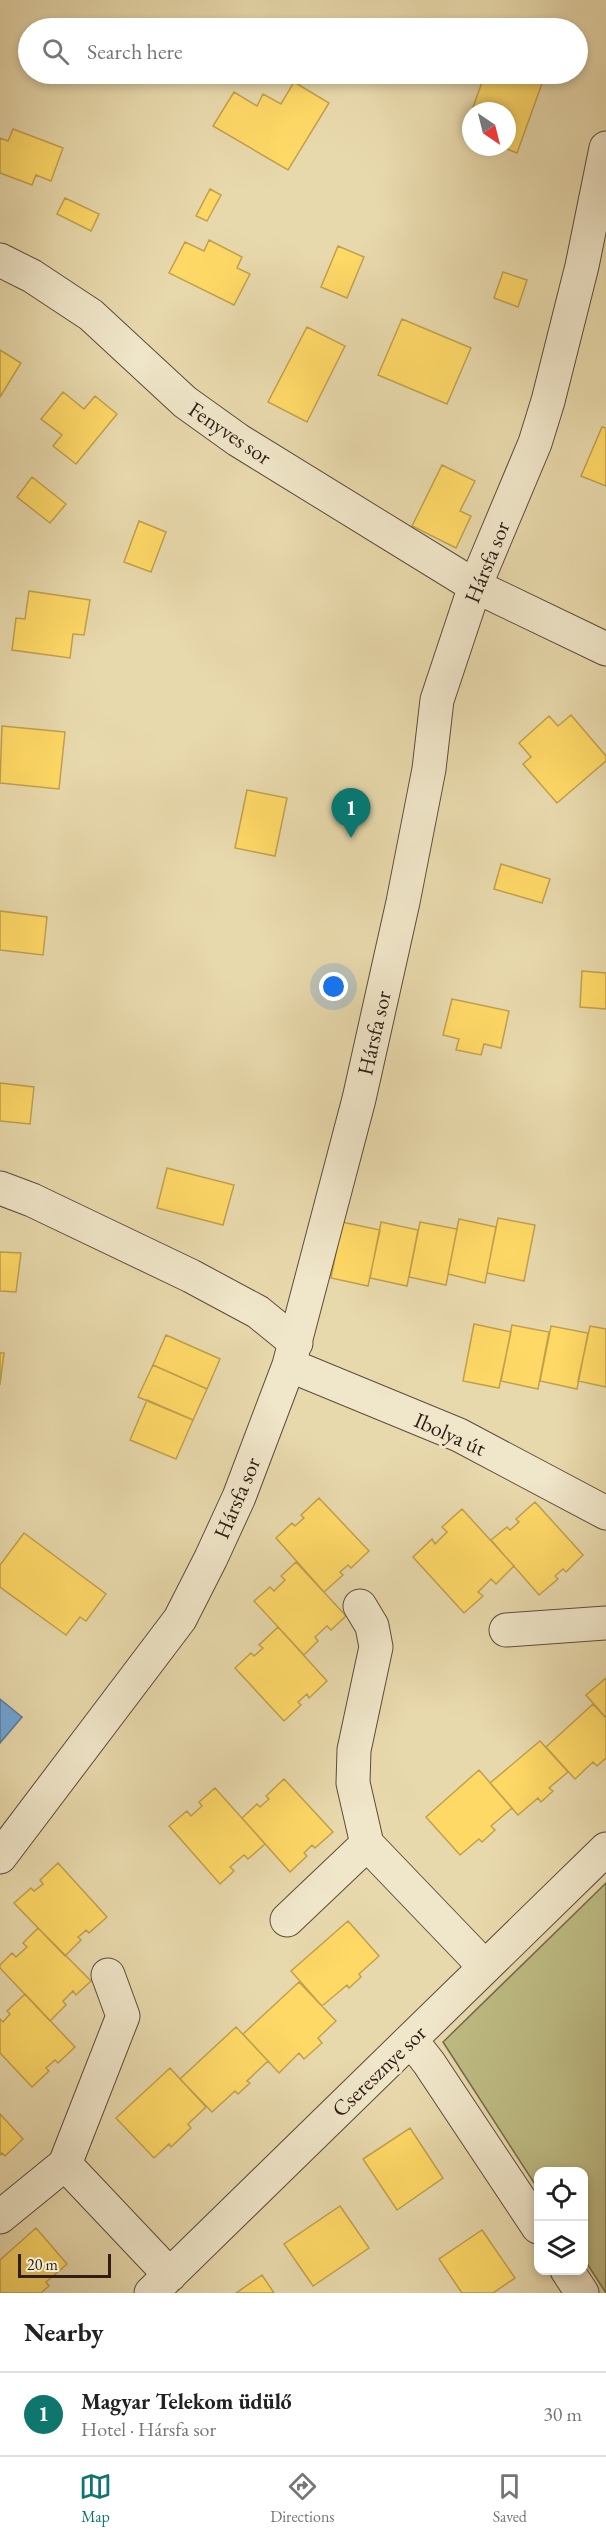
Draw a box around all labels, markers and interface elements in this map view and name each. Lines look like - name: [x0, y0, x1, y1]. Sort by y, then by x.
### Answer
- search box: [18, 18, 588, 84]
- icon: search: [39, 35, 72, 68]
- text: Search here: [87, 37, 182, 66]
- north arrow: [462, 102, 516, 156]
- street label: Fenyves sor: [183, 395, 278, 472]
- street label: Hársfa sor: [457, 516, 517, 607]
- pin: 1: [332, 788, 370, 838]
- your location: [319, 972, 348, 1001]
- street label: Hársfa sor: [350, 987, 398, 1078]
- street label: Ibolya út: [410, 1405, 491, 1463]
- street label: Hársfa sor: [207, 1452, 267, 1543]
- street label: Cseresznye sor: [325, 2018, 433, 2123]
- map controls: [534, 2167, 588, 2275]
- button: locate: [534, 2167, 588, 2221]
- button: layers: [534, 2221, 588, 2275]
- scale bar: [18, 2251, 111, 2278]
- text: 20 m: [27, 2254, 58, 2275]
- text: Nearby: [24, 2315, 104, 2349]
- text: Magyar Telekom üdülő: [81, 2387, 292, 2416]
- text: 1: [38, 2401, 49, 2427]
- text: 30 m: [543, 2401, 582, 2427]
- text: Hotel · Hársfa sor: [81, 2416, 216, 2442]
- tab: Map: [79, 2470, 112, 2527]
- tab: Directions: [270, 2470, 335, 2527]
- tab: Saved: [493, 2470, 527, 2527]

